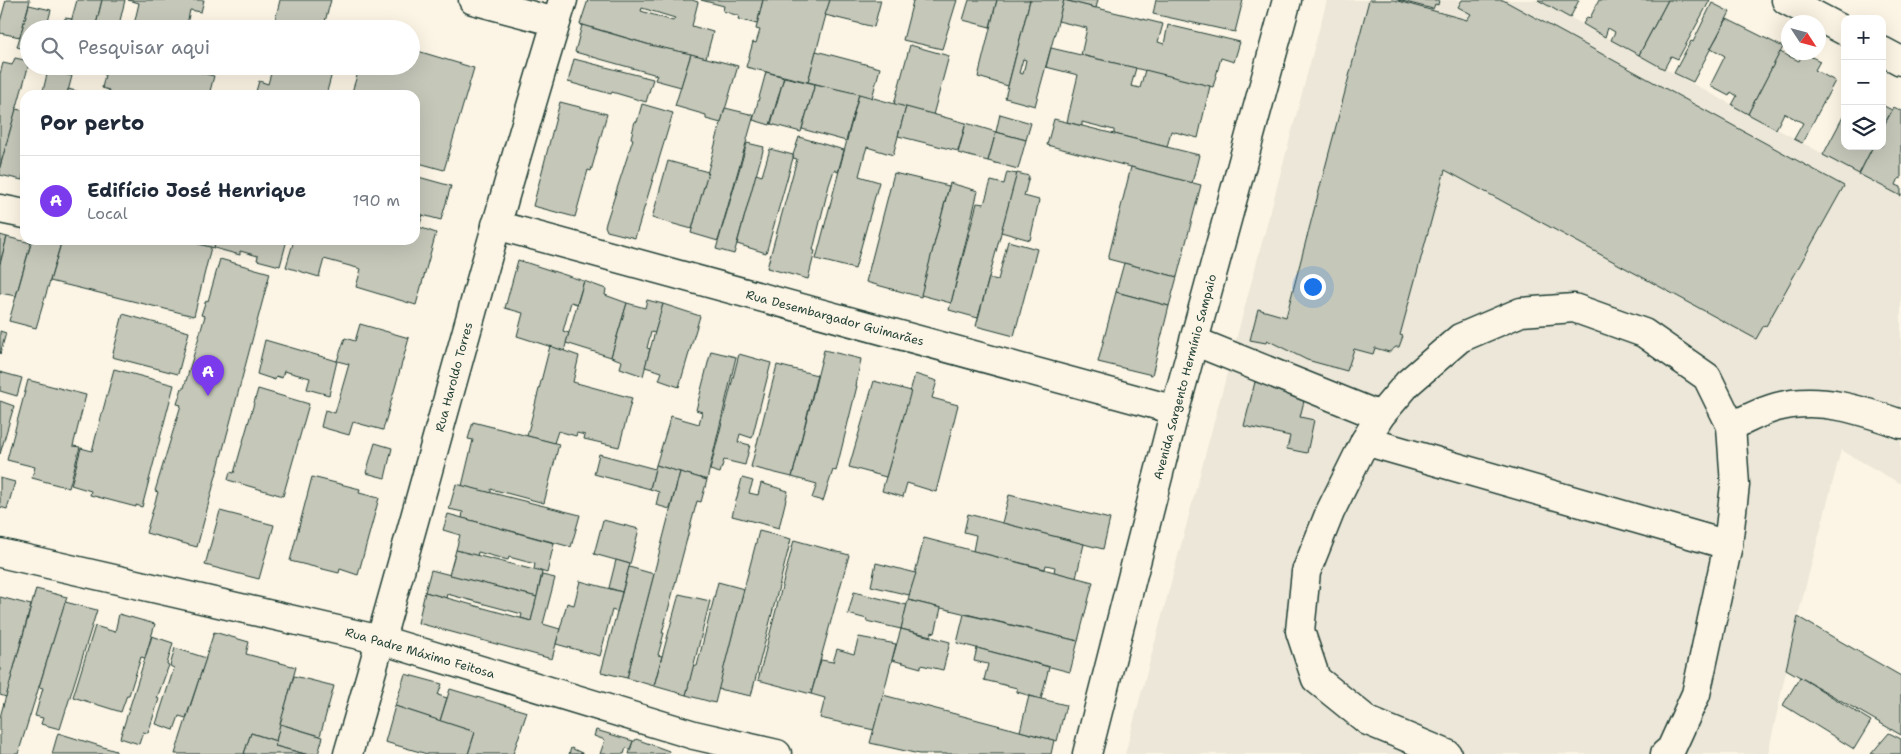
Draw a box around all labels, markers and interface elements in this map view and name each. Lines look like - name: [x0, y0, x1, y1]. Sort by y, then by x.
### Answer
- north arrow: [1781, 15, 1826, 60]
- map controls: [1841, 15, 1886, 150]
- button: +: [1841, 15, 1886, 60]
- search box: [20, 20, 420, 75]
- icon: search: [38, 34, 66, 62]
- text: Pesquisar aqui: [78, 35, 210, 60]
- button: −: [1841, 60, 1886, 105]
- button: layers: [1841, 105, 1886, 150]
- text: Por perto: [40, 109, 144, 137]
- text: Edifício José Henrique: [87, 178, 306, 203]
- text: A: [50, 190, 62, 211]
- text: 190 m: [353, 190, 400, 211]
- text: Local: [87, 203, 128, 224]
- street label: Avenida Sargento Hermínio Sampaio: [1150, 272, 1220, 482]
- your location: [1300, 274, 1326, 300]
- street label: Rua Desembargador Guimarães: [744, 287, 926, 350]
- street label: Rua Haroldo Torres: [432, 320, 476, 434]
- pin: A: [192, 355, 224, 396]
- street label: Rua Padre Máximo Feitosa: [343, 624, 497, 682]

